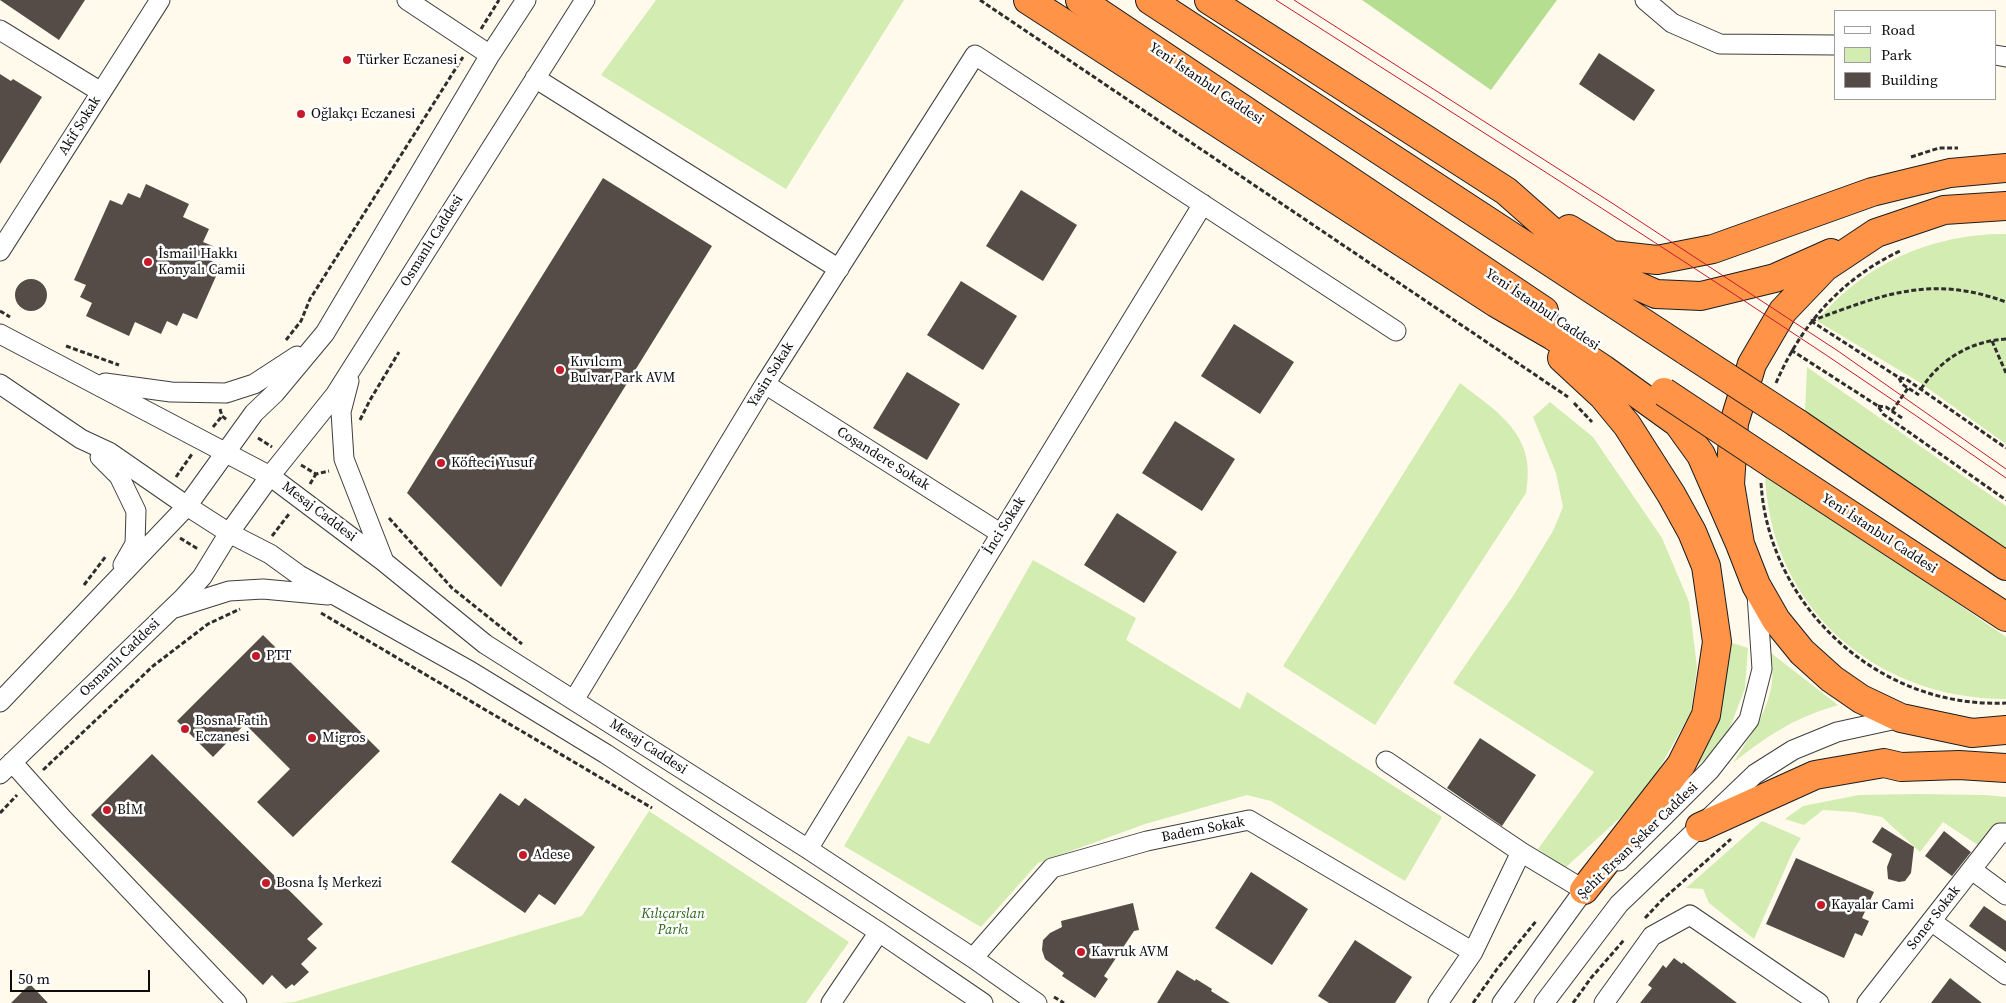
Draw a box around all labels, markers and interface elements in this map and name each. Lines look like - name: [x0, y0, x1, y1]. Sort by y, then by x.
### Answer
- legend: [1834, 10, 1996, 100]
- text: Road: [1881, 19, 1915, 40]
- street label: Yeni İstanbul Caddesi: [1146, 39, 1266, 129]
- text: Park: [1881, 44, 1912, 65]
- place label: Türker Eczanesi: [357, 52, 457, 68]
- marker: Türker Eczanesi: [341, 54, 353, 66]
- text: Building: [1881, 69, 1938, 90]
- street label: Akif Sokak: [55, 93, 105, 159]
- place label: Oğlakçı Eczanesi: [311, 106, 415, 122]
- marker: Oğlakçı Eczanesi: [295, 108, 307, 120]
- street label: Osmanlı Caddesi: [397, 192, 467, 290]
- place label: İsmail Hakkı Konyalı Camii: [158, 246, 245, 278]
- marker: İsmail Hakkı Konyalı Camii: [142, 256, 154, 268]
- street label: Yeni İstanbul Caddesi: [1482, 265, 1602, 355]
- street label: Yasin Sokak: [744, 339, 798, 411]
- place label: Kıvılcım Bulvar Park AVM: [570, 354, 675, 387]
- marker: Kıvılcım Bulvar Park AVM: [554, 364, 566, 376]
- street label: Coşandere Sokak: [833, 424, 933, 494]
- place label: Köfteci Yusuf: [451, 455, 533, 471]
- marker: Köfteci Yusuf: [435, 457, 447, 469]
- street label: Mesaj Caddesi: [278, 478, 360, 546]
- street label: Yeni İstanbul Caddesi: [1818, 490, 1940, 578]
- street label: İnci Sokak: [981, 494, 1029, 558]
- street label: Osmanlı Caddesi: [76, 616, 164, 700]
- place label: PTT: [266, 648, 291, 664]
- marker: PTT: [250, 650, 262, 662]
- place label: Bosna Fatih Eczanesi: [195, 713, 268, 746]
- street label: Mesaj Caddesi: [606, 716, 690, 778]
- marker: Bosna Fatih Eczanesi: [179, 723, 191, 735]
- place label: Migros: [322, 730, 366, 746]
- marker: Migros: [306, 732, 318, 744]
- street label: Şehit Ersan Şeker Caddesi: [1574, 779, 1702, 903]
- place label: BİM: [117, 802, 143, 818]
- marker: BİM: [101, 804, 113, 816]
- street label: Badem Sokak: [1160, 814, 1246, 846]
- place label: Adese: [533, 847, 570, 863]
- marker: Adese: [517, 849, 529, 861]
- place label: Bosna İş Merkezi: [276, 875, 382, 891]
- marker: Bosna İş Merkezi: [260, 877, 272, 889]
- street label: Soner Sokak: [1904, 883, 1964, 953]
- place label: Kayalar Cami: [1831, 897, 1914, 913]
- marker: Kayalar Cami: [1815, 899, 1827, 911]
- park label: Kılıçarslan Parkı: [641, 906, 705, 939]
- place label: Kavruk AVM: [1091, 944, 1169, 960]
- marker: Kavruk AVM: [1075, 946, 1087, 958]
- scale bar: [12, 960, 152, 992]
- text: 50 m: [18, 968, 50, 989]

